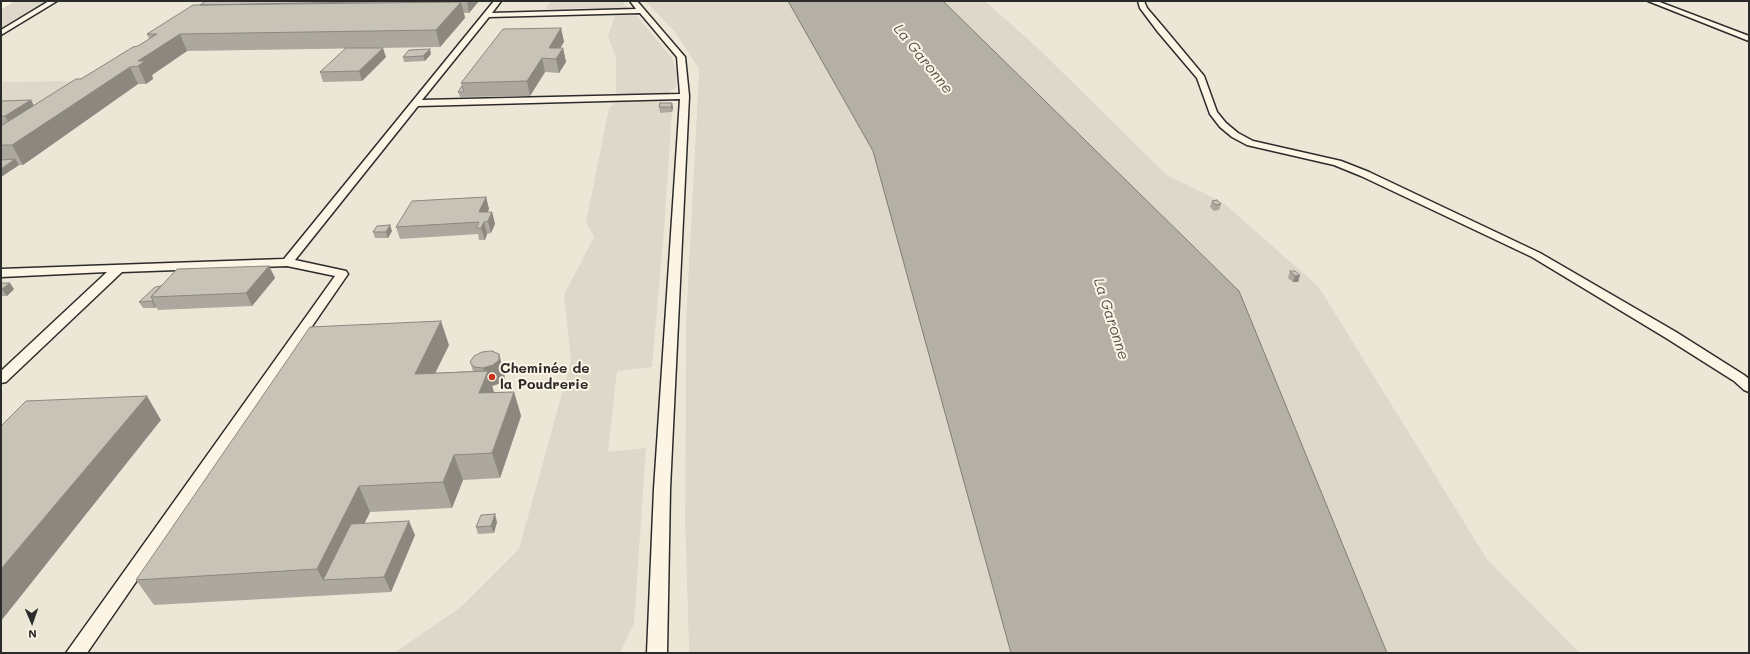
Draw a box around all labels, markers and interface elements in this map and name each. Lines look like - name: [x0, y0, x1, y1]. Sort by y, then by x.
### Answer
- water label: La Garonne: [889, 20, 957, 98]
- water label: La Garonne: [1089, 276, 1133, 362]
- place label: Cheminée de la Poudrerie: [500, 361, 590, 394]
- marker: Cheminée de la Poudrerie: [487, 372, 497, 382]
- north arrow: [12, 602, 52, 642]
- text: N: [28, 627, 37, 642]

